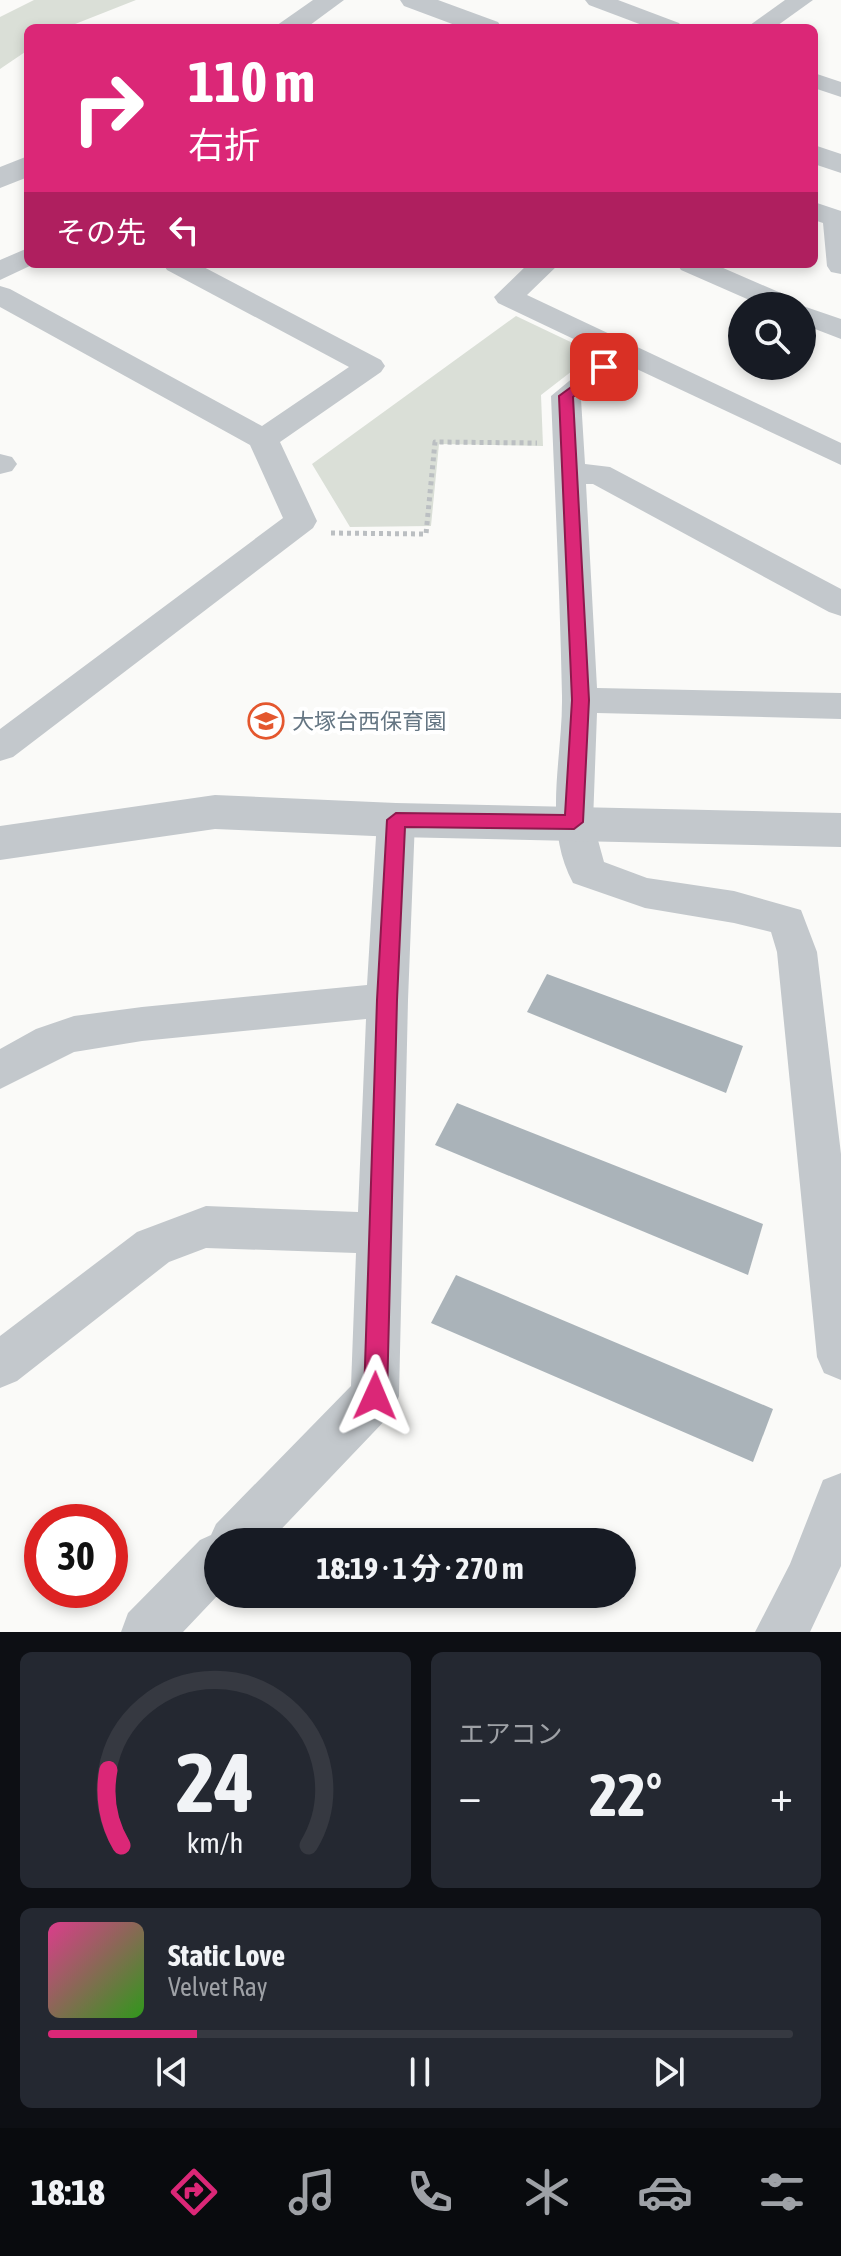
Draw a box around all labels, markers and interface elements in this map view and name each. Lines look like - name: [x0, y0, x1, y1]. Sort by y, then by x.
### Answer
- text: 110 m: [188, 50, 315, 114]
- icon: right: [56, 56, 160, 160]
- text: 右折: [188, 124, 260, 166]
- icon: left: [162, 208, 206, 252]
- text: その先: [56, 215, 146, 249]
- map controls: [728, 292, 816, 380]
- button: search: [728, 292, 816, 380]
- pin: [570, 333, 638, 401]
- icon: arrive: [582, 345, 626, 389]
- school or university icon: 大塚台西保育園: [247, 702, 285, 740]
- place label: 大塚台西保育園: [292, 708, 446, 734]
- position arrow: [333, 1354, 417, 1438]
- speed limit sign: 30: [24, 1504, 128, 1608]
- text: 18:19 · 1 分 · 270 m: [316, 1551, 524, 1585]
- text: エアコン: [459, 1719, 563, 1749]
- text: 24: [176, 1734, 254, 1830]
- text: 22°: [589, 1760, 662, 1829]
- text: −: [459, 1770, 481, 1820]
- text: +: [770, 1770, 793, 1820]
- text: km/h: [187, 1826, 244, 1859]
- text: Static Love: [168, 1938, 285, 1972]
- text: Velvet Ray: [168, 1972, 268, 2002]
- icon: previous: [150, 2050, 194, 2094]
- icon: pause: [398, 2050, 442, 2094]
- icon: next: [647, 2050, 691, 2094]
- icon: directions: [166, 2164, 222, 2220]
- icon: music: [284, 2164, 340, 2220]
- icon: phone: [402, 2164, 458, 2220]
- icon: climate: [519, 2164, 575, 2220]
- icon: car: [637, 2164, 693, 2220]
- icon: filters: [754, 2164, 810, 2220]
- text: 18:18: [31, 2171, 105, 2213]

